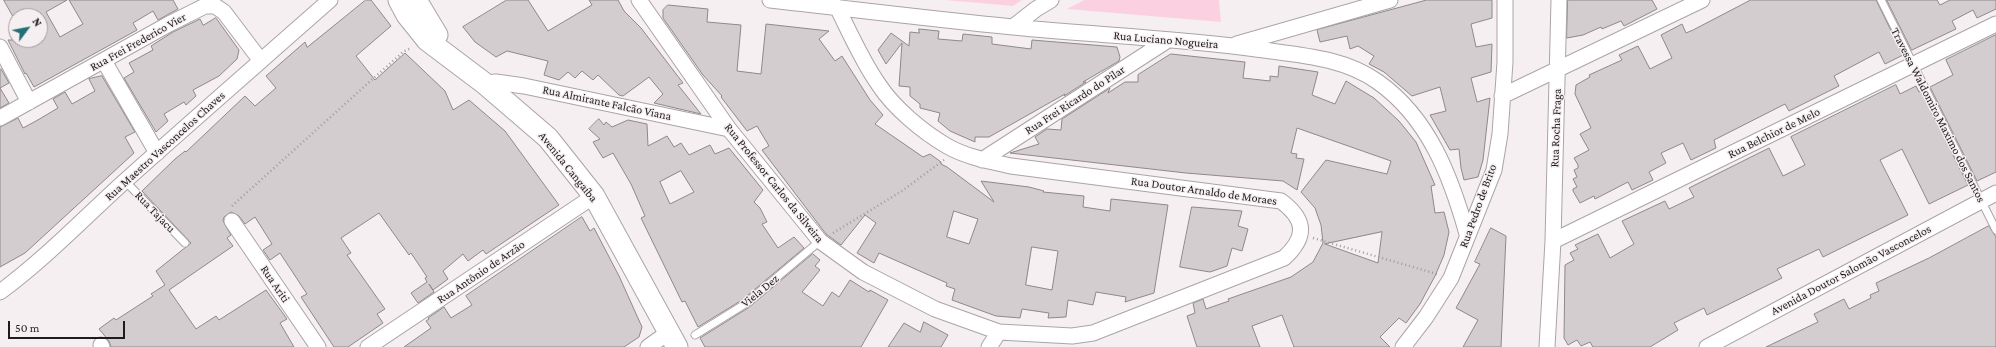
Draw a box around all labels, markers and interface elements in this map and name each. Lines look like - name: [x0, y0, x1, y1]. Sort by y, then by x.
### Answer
- north arrow: [8, 8, 48, 48]
- street label: Rua Frei Frederico Vier: [87, 10, 189, 74]
- text: N: [30, 16, 44, 29]
- street label: Travessa Waldomiro Maximo dos Santos: [1888, 25, 1988, 205]
- street label: Rua Luciano Nogueira: [1113, 28, 1219, 52]
- street label: Rua Frei Ricardo do Pilar: [1022, 62, 1128, 138]
- street label: Rua Almirante Falcão Viana: [541, 82, 673, 124]
- street label: Rua Maestro Vasconcelos Chaves: [102, 88, 228, 204]
- street label: Rua Rocha Fraga: [1547, 88, 1565, 168]
- street label: Rua Belchior de Melo: [1726, 104, 1822, 162]
- street label: Rua Professor Carlos da Silveira: [721, 120, 827, 246]
- street label: Avenida Cangaíba: [535, 129, 601, 205]
- street label: Rua Pedro de Brito: [1456, 162, 1500, 250]
- street label: Rua Doutor Arnaldo de Moraes: [1130, 174, 1278, 208]
- street label: Rua Tajacu: [132, 188, 178, 236]
- street label: Avenida Doutor Salomão Vasconcelos: [1769, 222, 1933, 318]
- street label: Rua Antônio de Arzão: [434, 237, 528, 307]
- street label: Rua Ariti: [257, 263, 293, 305]
- street label: Viela Dez: [738, 271, 782, 311]
- scale bar: [10, 313, 127, 339]
- text: 50 m: [15, 321, 39, 335]

